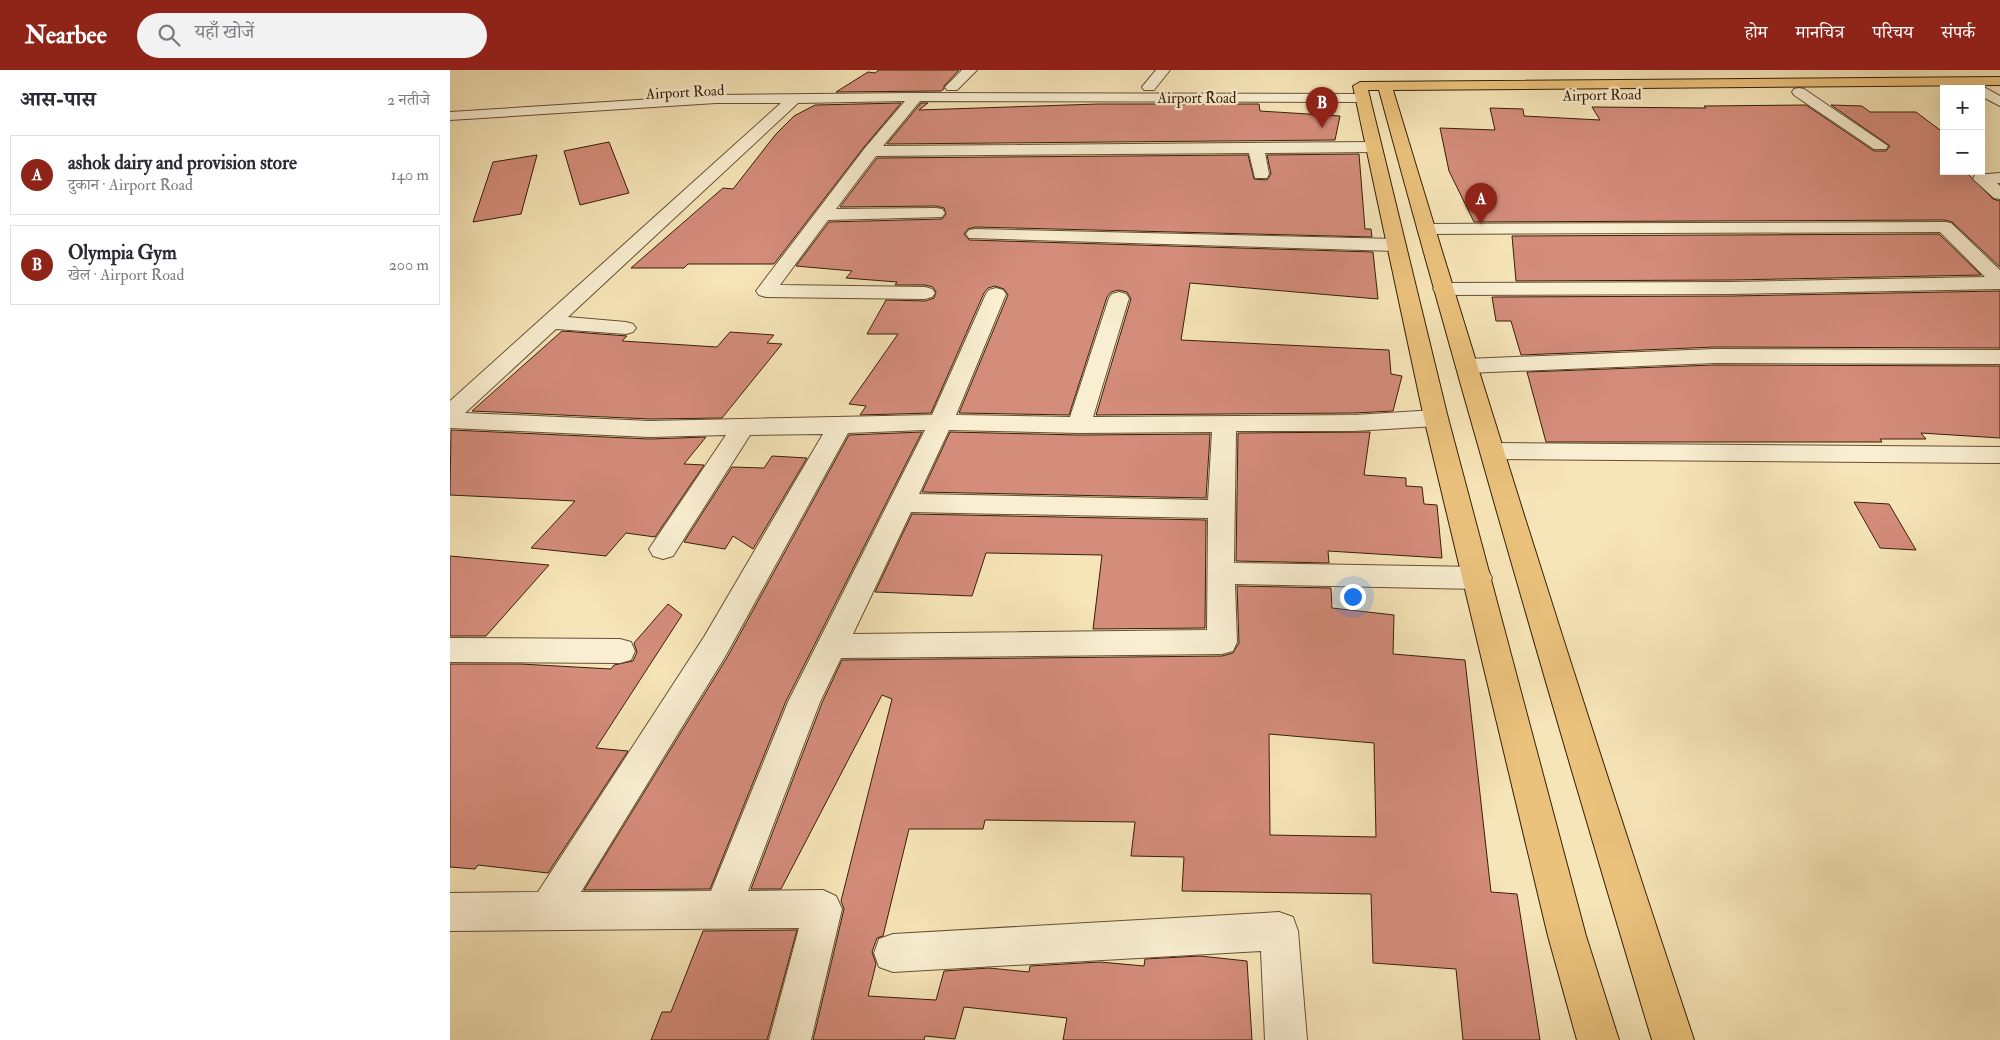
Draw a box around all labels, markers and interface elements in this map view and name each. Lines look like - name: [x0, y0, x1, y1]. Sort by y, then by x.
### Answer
- search box: [137, 13, 487, 58]
- text: Nearbee: [25, 20, 107, 51]
- text: यहाँ खोजें: [195, 20, 254, 44]
- icon: search: [155, 21, 183, 49]
- text: होम: [1745, 21, 1768, 44]
- text: मानचित्र: [1796, 21, 1844, 44]
- text: परिचय: [1872, 21, 1913, 44]
- text: संपर्क: [1941, 21, 1975, 44]
- street label: Airport Road: [644, 81, 726, 105]
- street label: Airport Road: [1561, 85, 1642, 107]
- map controls: [1940, 85, 1985, 175]
- button: +: [1940, 85, 1985, 130]
- text: आस-पास: [20, 86, 96, 113]
- pin: B: [1306, 87, 1338, 128]
- street label: Airport Road: [1157, 89, 1237, 109]
- text: 2 नतीजे: [387, 90, 430, 110]
- button: −: [1940, 130, 1985, 175]
- text: ashok dairy and provision store: [68, 151, 297, 175]
- text: A: [32, 165, 42, 185]
- text: 140 m: [391, 165, 429, 185]
- text: दुकान · Airport Road: [68, 175, 193, 195]
- pin: A: [1465, 183, 1497, 224]
- text: Olympia Gym: [68, 241, 177, 265]
- text: B: [32, 255, 42, 275]
- text: 200 m: [389, 255, 429, 275]
- text: खेल · Airport Road: [68, 265, 184, 285]
- your location: [1340, 584, 1366, 610]

